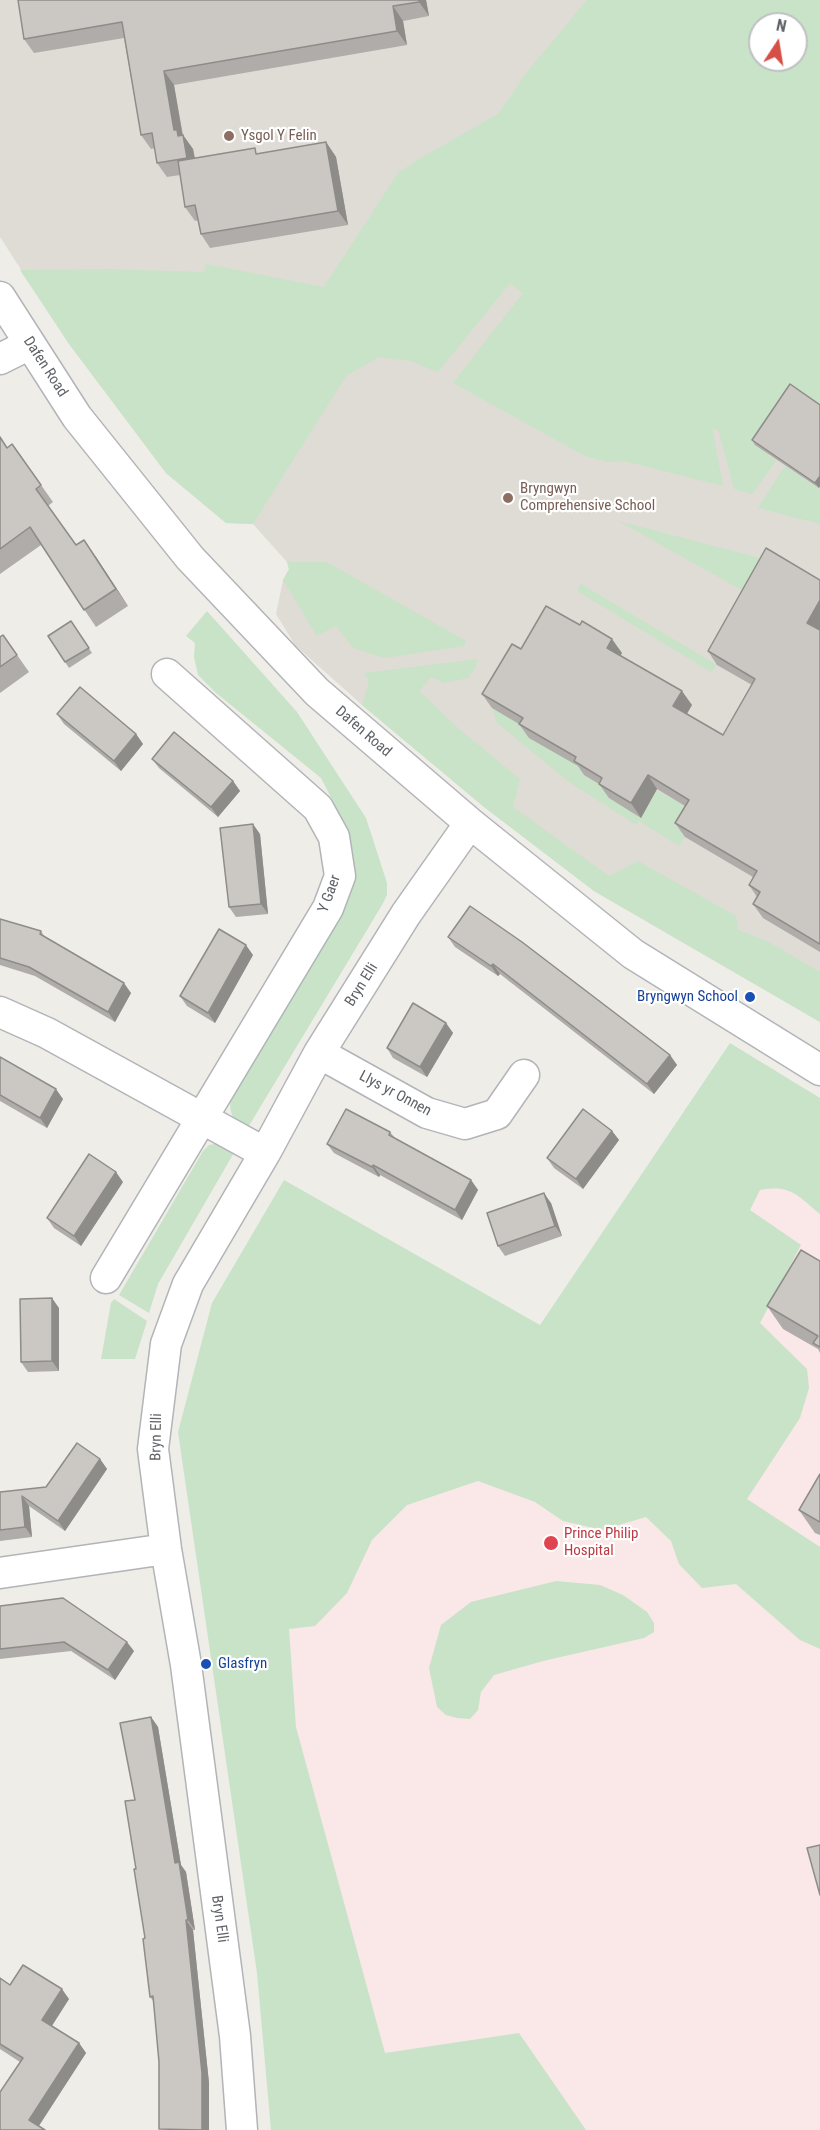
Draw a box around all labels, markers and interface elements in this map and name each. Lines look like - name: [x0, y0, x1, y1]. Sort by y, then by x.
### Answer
- north arrow: [748, 12, 808, 72]
- text: N: [775, 16, 788, 36]
- place label: Ysgol Y Felin: [241, 127, 317, 145]
- marker: Ysgol Y Felin: [222, 129, 236, 143]
- street label: Dafen Road: [19, 334, 71, 400]
- place label: Bryngwyn Comprehensive School: [520, 480, 655, 515]
- marker: Bryngwyn Comprehensive School: [501, 491, 515, 505]
- street label: Dafen Road: [331, 703, 395, 761]
- street label: Y Gaer: [315, 873, 345, 915]
- street label: Bryn Elli: [342, 960, 382, 1010]
- place label: Bryngwyn School: [637, 988, 738, 1006]
- marker: Bryngwyn School: [743, 990, 757, 1004]
- street label: Llys yr Onnen: [356, 1067, 434, 1121]
- street label: Bryn Elli: [148, 1413, 166, 1461]
- place label: Prince Philip Hospital: [564, 1525, 638, 1560]
- marker: Prince Philip Hospital: [542, 1534, 560, 1552]
- place label: Glasfryn: [218, 1655, 267, 1673]
- marker: Glasfryn: [199, 1657, 213, 1671]
- street label: Bryn Elli: [207, 1894, 231, 1944]

